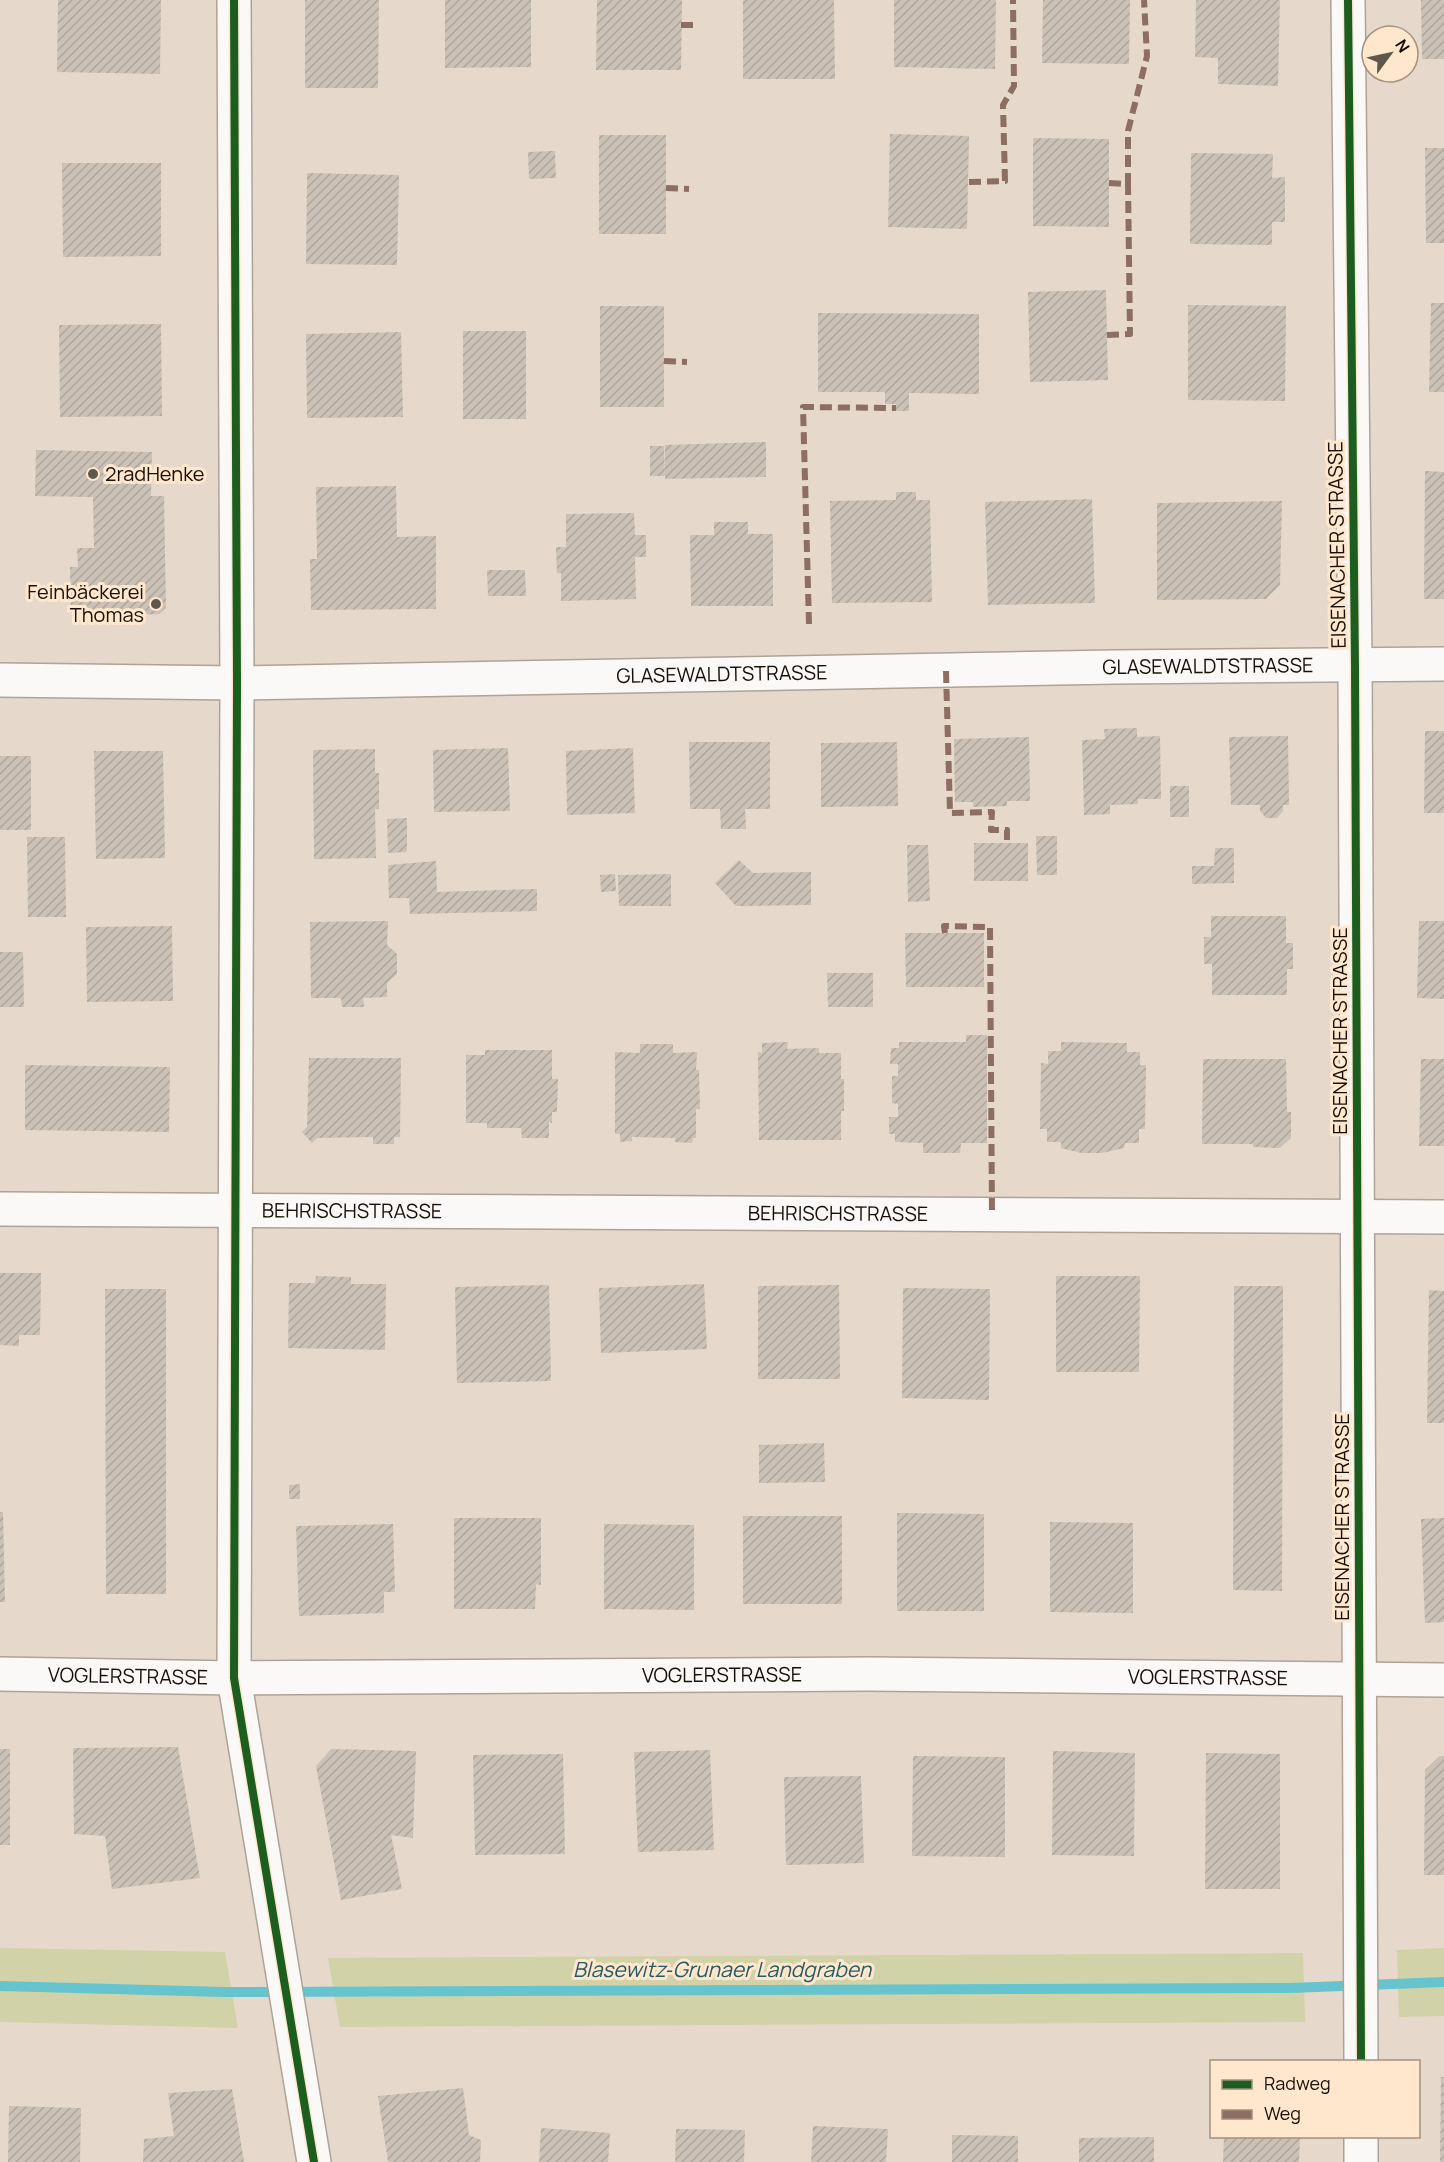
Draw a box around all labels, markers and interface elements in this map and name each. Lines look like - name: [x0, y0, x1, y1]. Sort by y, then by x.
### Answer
- north arrow: [1360, 24, 1420, 84]
- text: N: [1390, 35, 1415, 57]
- street label: EISENACHER STRASSE: [1321, 441, 1352, 649]
- place label: 2radHenke: [105, 460, 205, 487]
- marker: 2radHenke: [86, 467, 100, 481]
- place label: Feinbäckerei Thomas: [27, 578, 144, 628]
- marker: Feinbäckerei Thomas: [149, 597, 163, 611]
- street label: GLASEWALDTSTRASSE: [1102, 651, 1313, 680]
- street label: GLASEWALDTSTRASSE: [616, 658, 828, 689]
- street label: EISENACHER STRASSE: [1326, 927, 1353, 1135]
- street label: BEHRISCHSTRASSE: [262, 1196, 442, 1224]
- street label: BEHRISCHSTRASSE: [748, 1199, 928, 1227]
- street label: EISENACHER STRASSE: [1328, 1413, 1355, 1621]
- street label: VOGLERSTRASSE: [642, 1660, 802, 1688]
- street label: VOGLERSTRASSE: [48, 1661, 208, 1691]
- street label: VOGLERSTRASSE: [1128, 1663, 1288, 1691]
- water label: Blasewitz‐Grunaer Landgraben: [573, 1955, 873, 1983]
- legend: [1210, 2060, 1420, 2138]
- text: Radweg: [1264, 2071, 1331, 2095]
- text: Weg: [1264, 2101, 1301, 2125]

